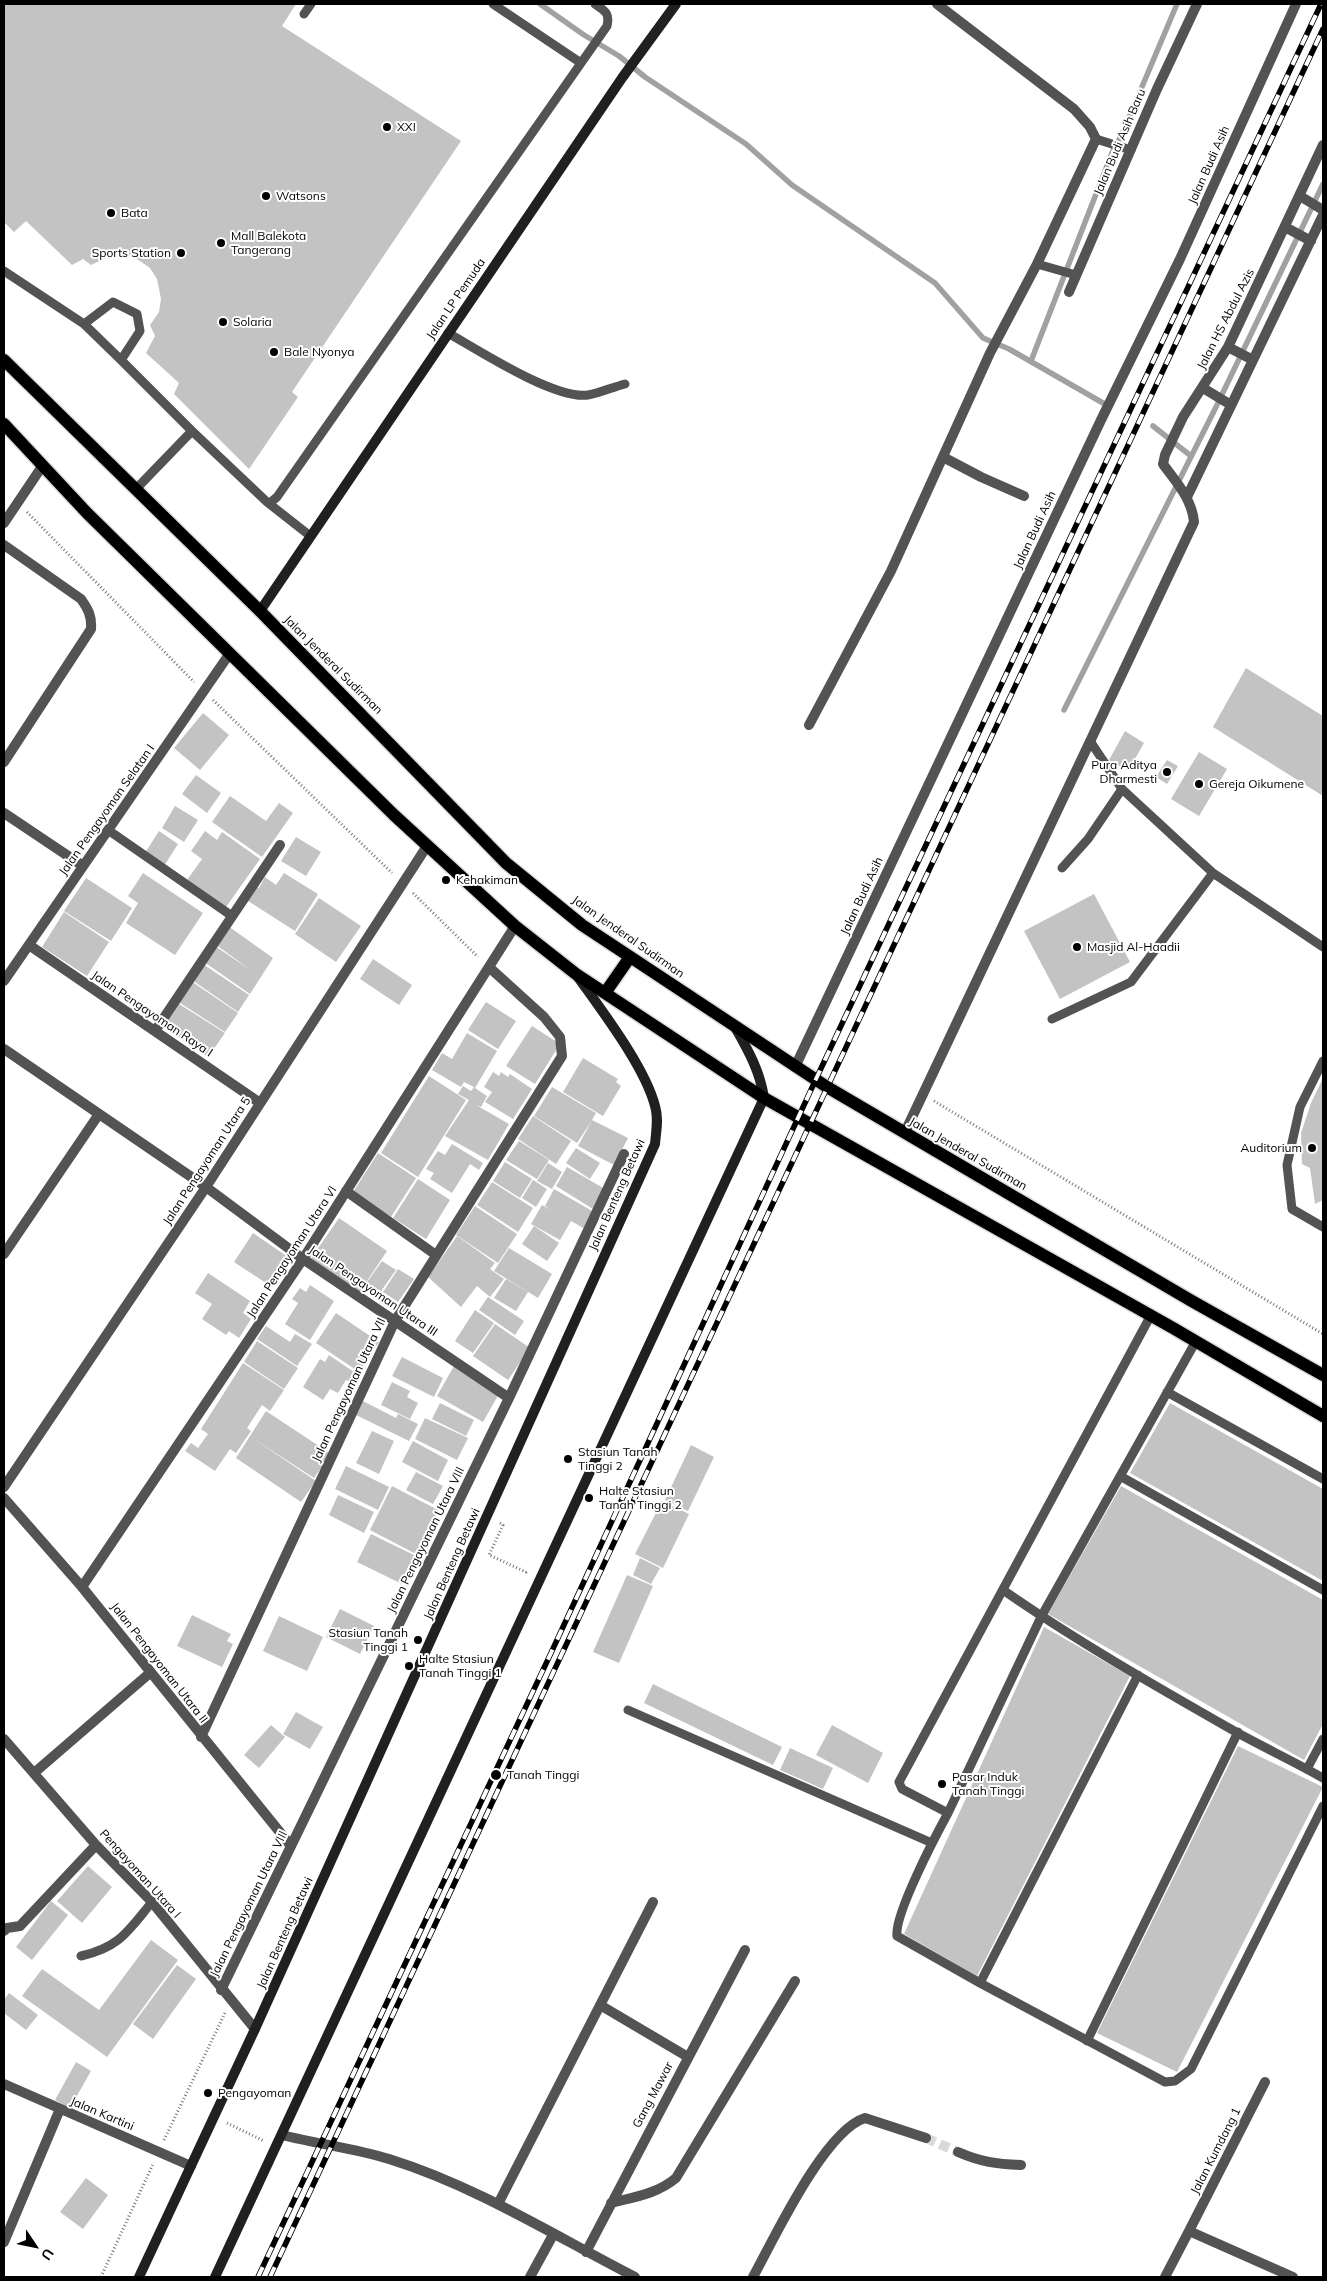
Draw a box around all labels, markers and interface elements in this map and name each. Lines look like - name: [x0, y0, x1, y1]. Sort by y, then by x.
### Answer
- street label: Jalan Budi Asih Baru: [1091, 87, 1149, 197]
- place label: XXI: [397, 120, 416, 134]
- marker: XXI: [381, 121, 393, 133]
- street label: Jalan Budi Asih: [1185, 124, 1233, 206]
- place label: Watsons: [276, 189, 326, 203]
- marker: Watsons: [260, 190, 272, 202]
- place label: Bata: [121, 206, 148, 220]
- marker: Bata: [105, 207, 117, 219]
- place label: Mall Balekota Tangerang: [231, 229, 306, 257]
- marker: Mall Balekota Tangerang: [215, 237, 227, 249]
- place label: Sports Station: [92, 246, 171, 260]
- marker: Sports Station: [175, 247, 187, 259]
- street label: Jalan LP Pemuda: [424, 256, 488, 342]
- street label: Jalan HS Abdul Azis: [1194, 266, 1258, 372]
- place label: Solaria: [233, 315, 272, 329]
- marker: Solaria: [217, 316, 229, 328]
- place label: Bale Nyonya: [284, 345, 354, 359]
- marker: Bale Nyonya: [268, 346, 280, 358]
- street label: Jalan Budi Asih: [1011, 489, 1059, 571]
- street label: Jalan Jenderal Sudirman: [281, 613, 385, 717]
- street label: Jalan Pengayoman Selatan I: [56, 742, 158, 878]
- place label: Pura Aditya Dharmesti: [1091, 758, 1157, 786]
- marker: Pura Aditya Dharmesti: [1161, 766, 1173, 778]
- place label: Gereja Oikumene: [1209, 777, 1304, 791]
- marker: Gereja Oikumene: [1193, 778, 1205, 790]
- street label: Jalan Budi Asih: [838, 855, 886, 937]
- place label: Kehakiman: [456, 873, 518, 887]
- marker: Kehakiman: [440, 874, 452, 886]
- street label: Jalan Jenderal Sudirman: [569, 893, 687, 981]
- place label: Masjid Al-Haadii: [1087, 940, 1180, 954]
- marker: Masjid Al-Haadii: [1071, 941, 1083, 953]
- street label: Jalan Pengayoman Raya I: [89, 968, 215, 1060]
- street label: Jalan Pengayoman Utara 5: [160, 1094, 254, 1228]
- street label: Jalan Jenderal Sudirman: [907, 1114, 1029, 1194]
- street label: Jalan Benteng Betawi: [586, 1137, 648, 1253]
- place label: Auditorium: [1241, 1141, 1302, 1155]
- marker: Auditorium: [1306, 1142, 1318, 1154]
- street label: Jalan Pengayoman Utara VI: [244, 1183, 340, 1321]
- street label: Jalan Pengayoman Utara III: [306, 1243, 440, 1339]
- street label: Jalan Pengayoman Utara VII: [309, 1316, 389, 1464]
- place label: Stasiun Tanah Tinggi 2: [578, 1445, 658, 1473]
- marker: Stasiun Tanah Tinggi 2: [562, 1453, 574, 1465]
- street label: Jalan Pengayoman Utara VIII: [384, 1465, 468, 1615]
- place label: Halte Stasiun Tanah Tinggi 2: [599, 1484, 682, 1512]
- marker: Halte Stasiun Tanah Tinggi 2: [583, 1492, 595, 1504]
- street label: Jalan Benteng Betawi: [421, 1506, 483, 1622]
- street label: Jalan Pengayoman Utara II: [107, 1600, 211, 1726]
- place label: Stasiun Tanah Tinggi 1: [328, 1626, 408, 1654]
- marker: Stasiun Tanah Tinggi 1: [412, 1634, 424, 1646]
- place label: Halte Stasiun Tanah Tinggi 1: [419, 1652, 502, 1680]
- marker: Halte Stasiun Tanah Tinggi 1: [403, 1660, 415, 1672]
- marker: Tanah Tinggi: [489, 1768, 503, 1782]
- place label: Tanah Tinggi: [507, 1768, 579, 1782]
- place label: Pasar Induk Tanah Tinggi: [952, 1770, 1024, 1798]
- marker: Pasar Induk Tanah Tinggi: [936, 1778, 948, 1790]
- street label: Pengayoman Utara I: [96, 1827, 184, 1921]
- street label: Jalan Pengayoman Utara VIII: [207, 1829, 291, 1979]
- street label: Jalan Benteng Betawi: [254, 1875, 316, 1991]
- street label: Gang Mawar: [630, 2060, 676, 2130]
- place label: Pengayoman: [218, 2086, 291, 2100]
- marker: Pengayoman: [202, 2087, 214, 2099]
- street label: Jalan Kartini: [68, 2094, 136, 2134]
- street label: Jalan Kumdang 1: [1188, 2105, 1244, 2197]
- north arrow: [10, 2221, 60, 2271]
- text: U: [37, 2245, 58, 2264]

